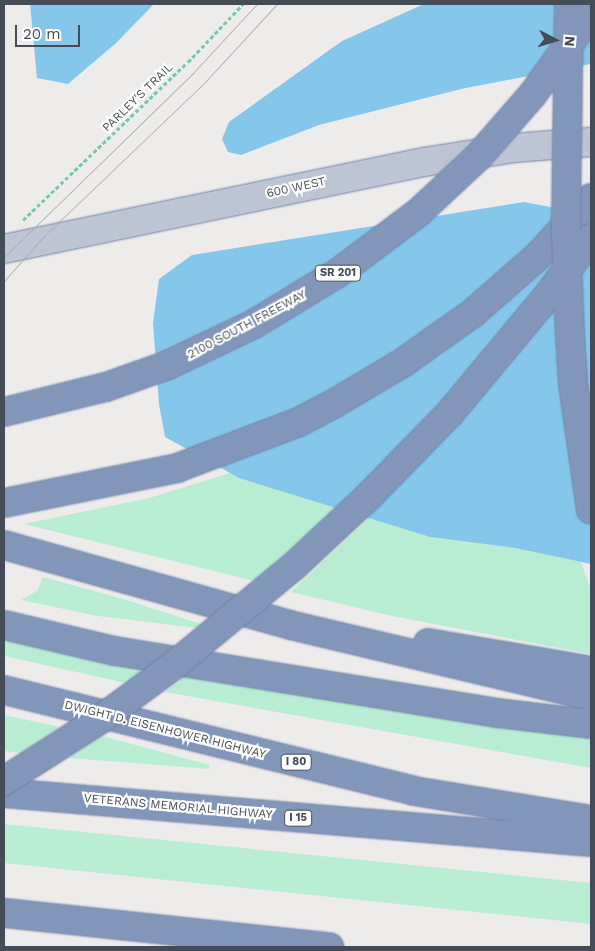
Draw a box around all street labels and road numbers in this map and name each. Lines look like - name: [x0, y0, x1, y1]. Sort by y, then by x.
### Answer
- street label: PARLEY'S TRAIL: [100, 61, 176, 135]
- street label: 600 WEST: [265, 175, 327, 201]
- road number: SR 201: [314, 264, 362, 282]
- street label: 2100 SOUTH FREEWAY: [185, 288, 309, 362]
- street label: DWIGHT D. EISENHOWER HIGHWAY: [63, 698, 267, 762]
- road number: I 80: [280, 754, 312, 770]
- street label: VETERANS MEMORIAL HIGHWAY: [83, 792, 273, 822]
- road number: I 15: [283, 810, 313, 826]

